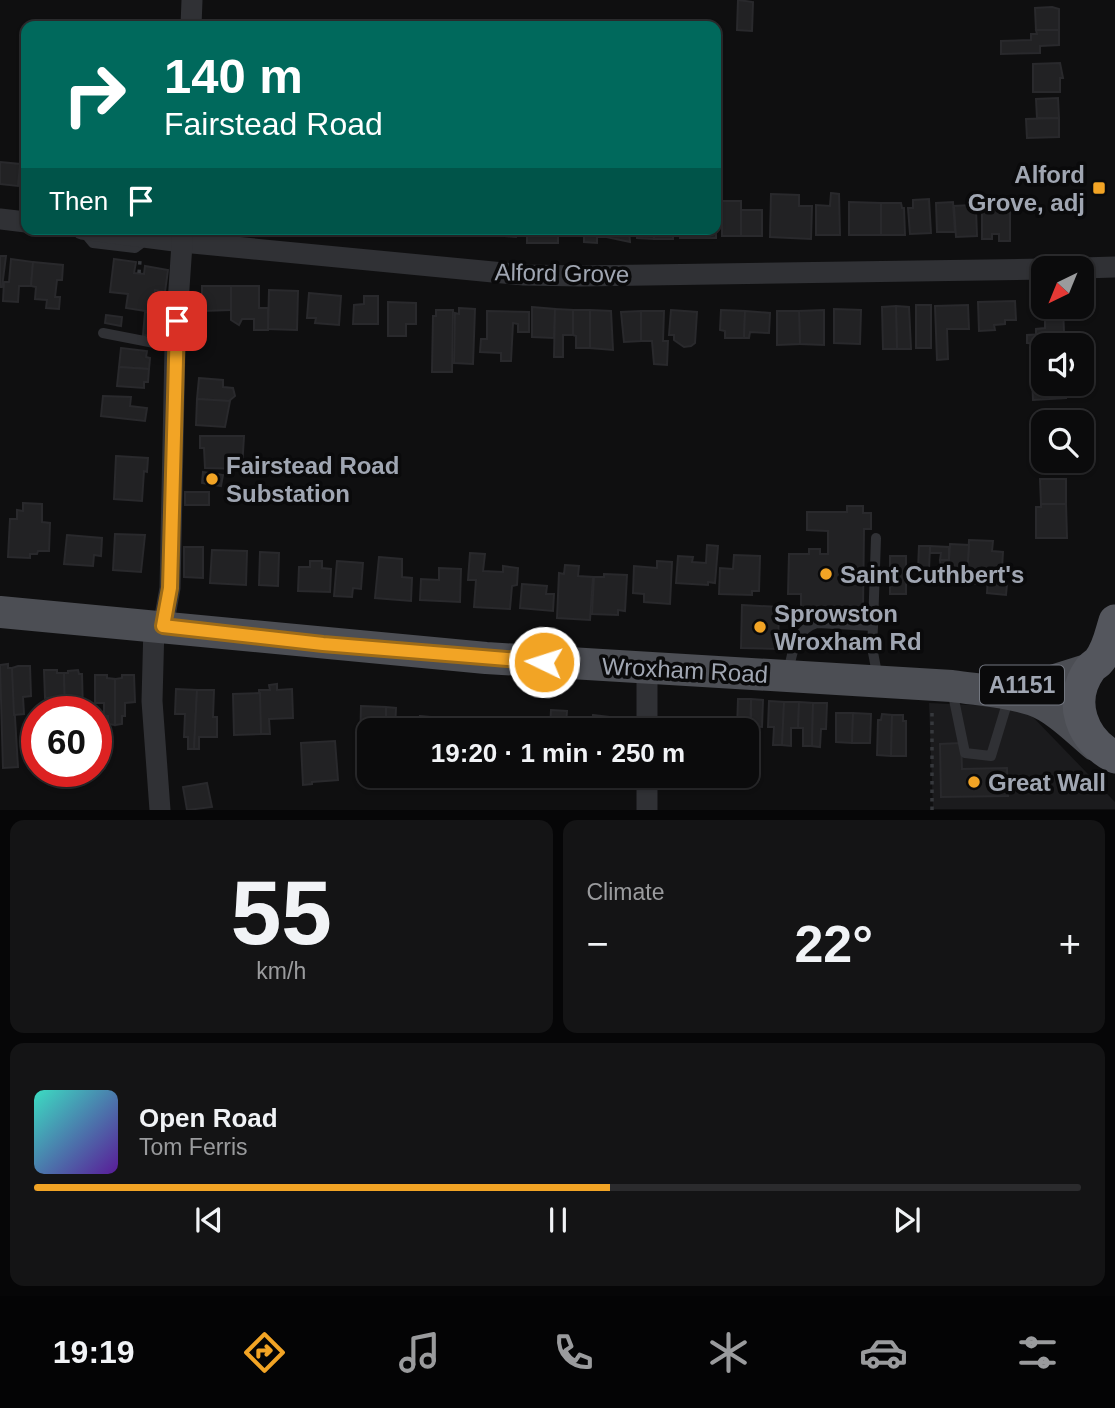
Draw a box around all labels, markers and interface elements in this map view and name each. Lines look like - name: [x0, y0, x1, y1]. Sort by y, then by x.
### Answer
- icon: right: [49, 49, 140, 140]
- text: 140 m: [164, 49, 303, 103]
- text: Fairstead Road: [164, 106, 383, 142]
- place label: Alford Grove, adj: [968, 161, 1085, 216]
- marker: Alford Grove, adj: [1091, 180, 1107, 196]
- icon: arrive: [122, 182, 160, 220]
- text: Then: [49, 186, 108, 216]
- north arrow: [1031, 256, 1094, 318]
- map controls: [1031, 256, 1094, 473]
- street label: Alford Grove: [494, 258, 630, 288]
- pin: [147, 291, 207, 351]
- icon: arrive: [158, 302, 196, 340]
- button: sound: [1031, 333, 1094, 396]
- button: search: [1031, 410, 1094, 473]
- place label: Fairstead Road Substation: [226, 452, 399, 507]
- marker: Fairstead Road Substation: [204, 471, 220, 487]
- place label: Saint Cuthbert's: [840, 561, 1024, 588]
- marker: Saint Cuthbert's: [818, 566, 834, 582]
- place label: Sprowston Wroxham Rd: [774, 600, 922, 655]
- marker: Sprowston Wroxham Rd: [752, 619, 768, 635]
- position arrow: [507, 625, 581, 699]
- street label: Wroxham Road: [601, 652, 769, 688]
- road number: A1151: [980, 666, 1064, 705]
- speed limit sign: 60: [21, 696, 112, 787]
- text: 19:20 · 1 min · 250 m: [431, 738, 685, 768]
- place label: Great Wall: [988, 769, 1106, 796]
- marker: Great Wall: [966, 774, 982, 790]
- text: 55: [231, 862, 332, 963]
- text: Climate: [587, 879, 664, 905]
- text: 22°: [794, 915, 873, 973]
- text: −: [587, 923, 609, 965]
- text: +: [1059, 923, 1081, 965]
- text: km/h: [256, 958, 306, 984]
- text: Open Road: [139, 1103, 278, 1133]
- text: Tom Ferris: [139, 1134, 248, 1160]
- icon: previous: [190, 1201, 228, 1239]
- icon: pause: [539, 1201, 577, 1239]
- icon: next: [888, 1201, 926, 1239]
- icon: directions: [240, 1328, 289, 1377]
- icon: music: [395, 1328, 444, 1377]
- icon: phone: [549, 1328, 598, 1377]
- icon: climate: [704, 1328, 753, 1377]
- icon: car: [859, 1328, 908, 1377]
- icon: filters: [1013, 1328, 1062, 1377]
- text: 19:19: [53, 1334, 135, 1370]

